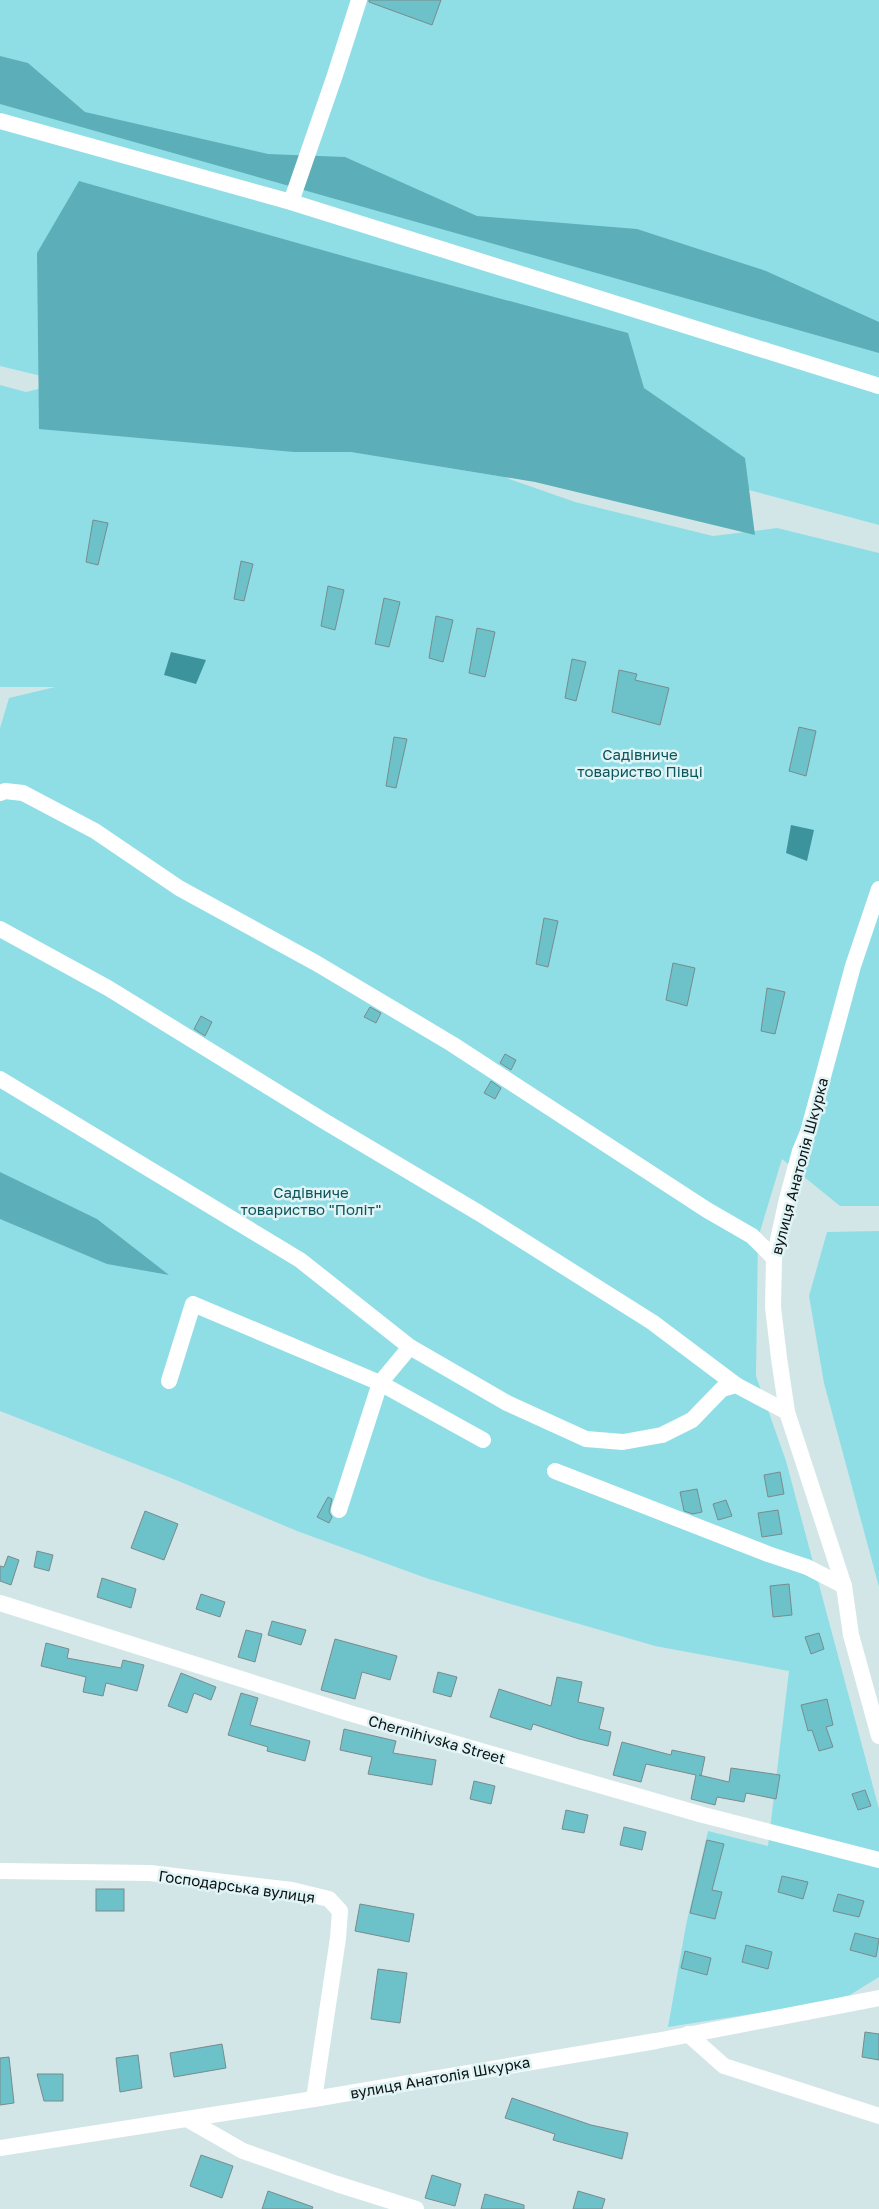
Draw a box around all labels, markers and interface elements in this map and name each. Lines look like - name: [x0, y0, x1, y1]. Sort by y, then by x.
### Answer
- park label: Садівниче товариство Півці: [577, 745, 703, 780]
- street label: вулиця Анатолія Шкурка: [767, 1076, 831, 1256]
- park label: Садівниче товариство "Політ": [241, 1183, 381, 1218]
- street label: Chernihivska Street: [366, 1711, 508, 1767]
- street label: Господарська вулиця: [158, 1866, 316, 1906]
- street label: вулиця Анатолія Шкурка: [349, 2052, 531, 2102]

